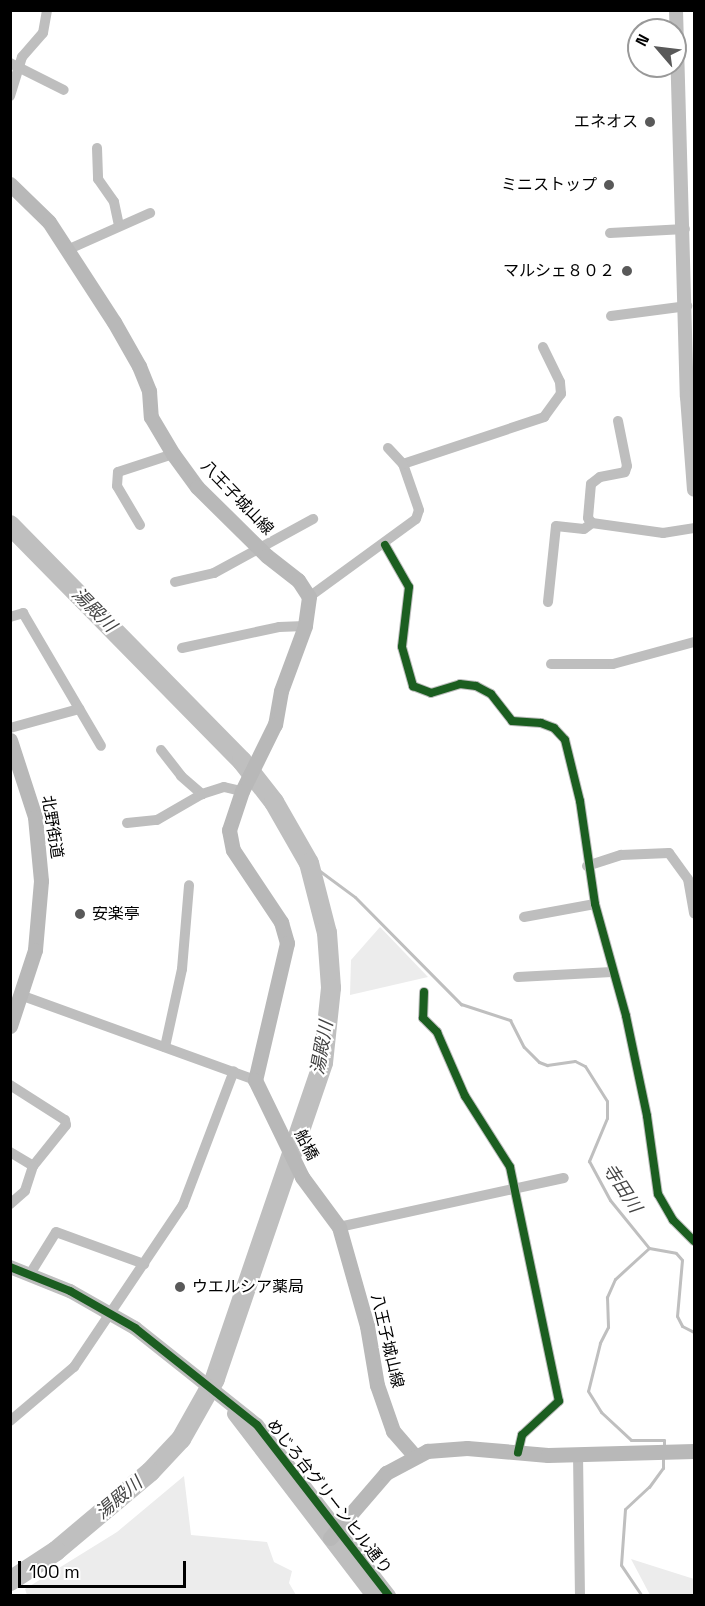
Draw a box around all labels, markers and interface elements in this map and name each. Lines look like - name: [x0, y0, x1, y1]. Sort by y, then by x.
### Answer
- north arrow: [627, 18, 687, 78]
- text: N: [631, 31, 654, 50]
- place label: エネオス: [574, 112, 638, 132]
- marker: エネオス: [643, 115, 657, 129]
- place label: ミニストップ: [501, 175, 597, 195]
- marker: ミニストップ: [602, 178, 616, 192]
- place label: マルシェ８０２: [503, 261, 615, 281]
- marker: マルシェ８０２: [620, 264, 634, 278]
- street label: 八王子城山線: [197, 457, 277, 539]
- water label: 湯殿川: [67, 583, 121, 637]
- street label: 北野街道: [38, 794, 66, 860]
- place label: 安楽亭: [92, 904, 140, 924]
- marker: 安楽亭: [73, 907, 87, 921]
- water label: 湯殿川: [307, 1020, 337, 1076]
- street label: 船橋: [290, 1126, 322, 1164]
- water label: 寺田川: [598, 1159, 646, 1217]
- place label: ウエルシア薬局: [192, 1277, 304, 1297]
- marker: ウエルシア薬局: [173, 1280, 187, 1294]
- street label: 八王子城山線: [367, 1292, 407, 1390]
- street label: めじろ台グリーンヒル通り: [262, 1415, 396, 1579]
- water label: 湯殿川: [91, 1472, 147, 1524]
- scale bar: [21, 1549, 189, 1587]
- text: 100 m: [29, 1560, 80, 1583]

